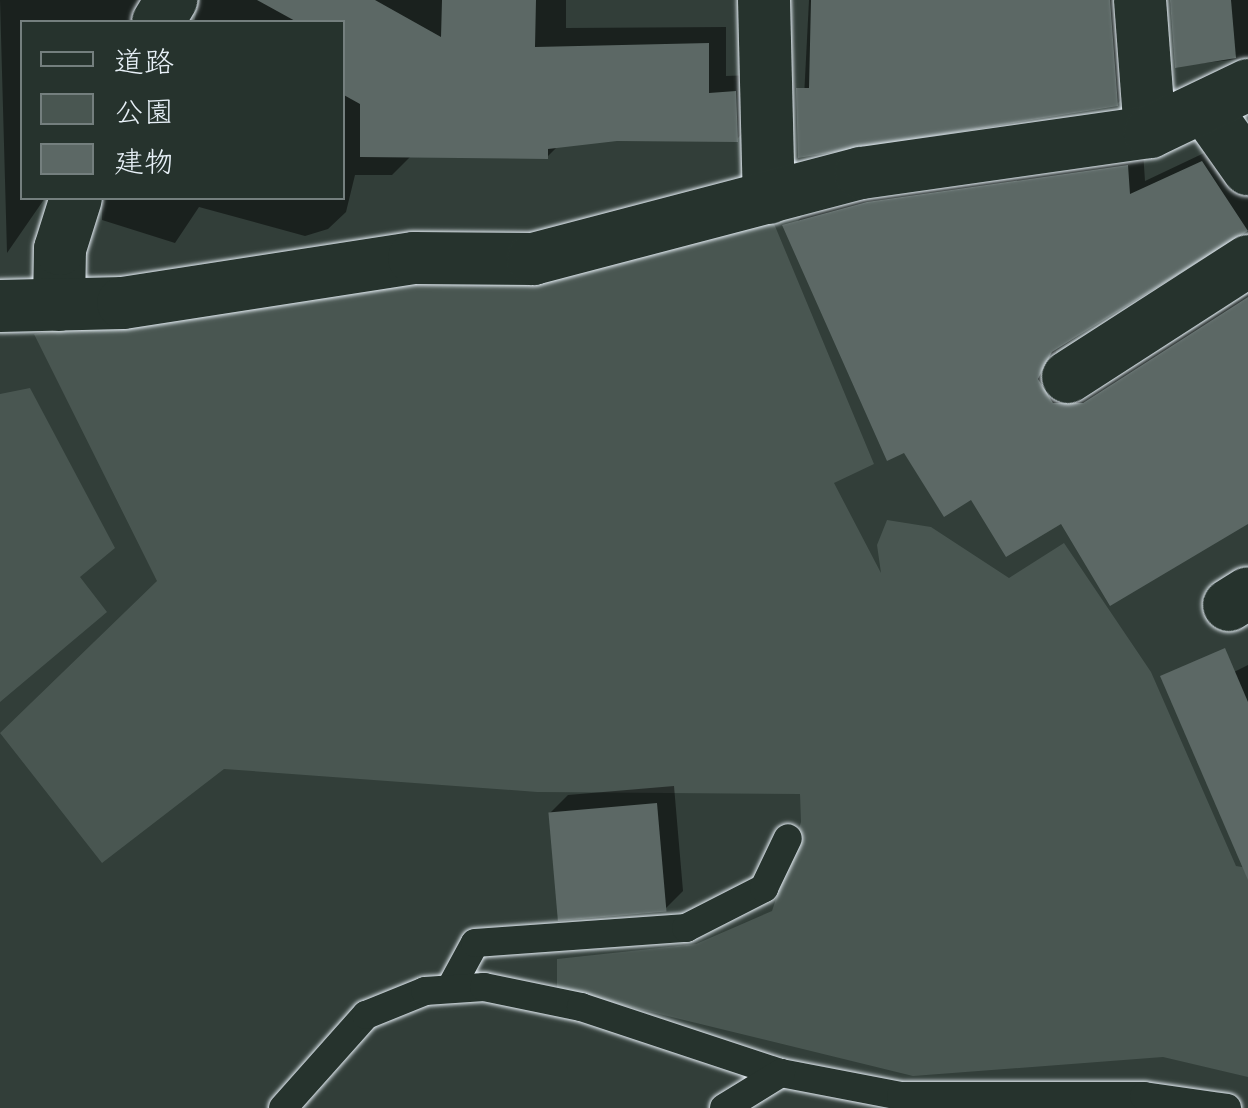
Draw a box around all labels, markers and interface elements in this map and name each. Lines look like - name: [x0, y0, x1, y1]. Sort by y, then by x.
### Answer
- legend: [20, 20, 345, 200]
- text: 道路: [114, 45, 174, 81]
- text: 公園: [114, 95, 174, 131]
- text: 建物: [114, 145, 174, 181]

